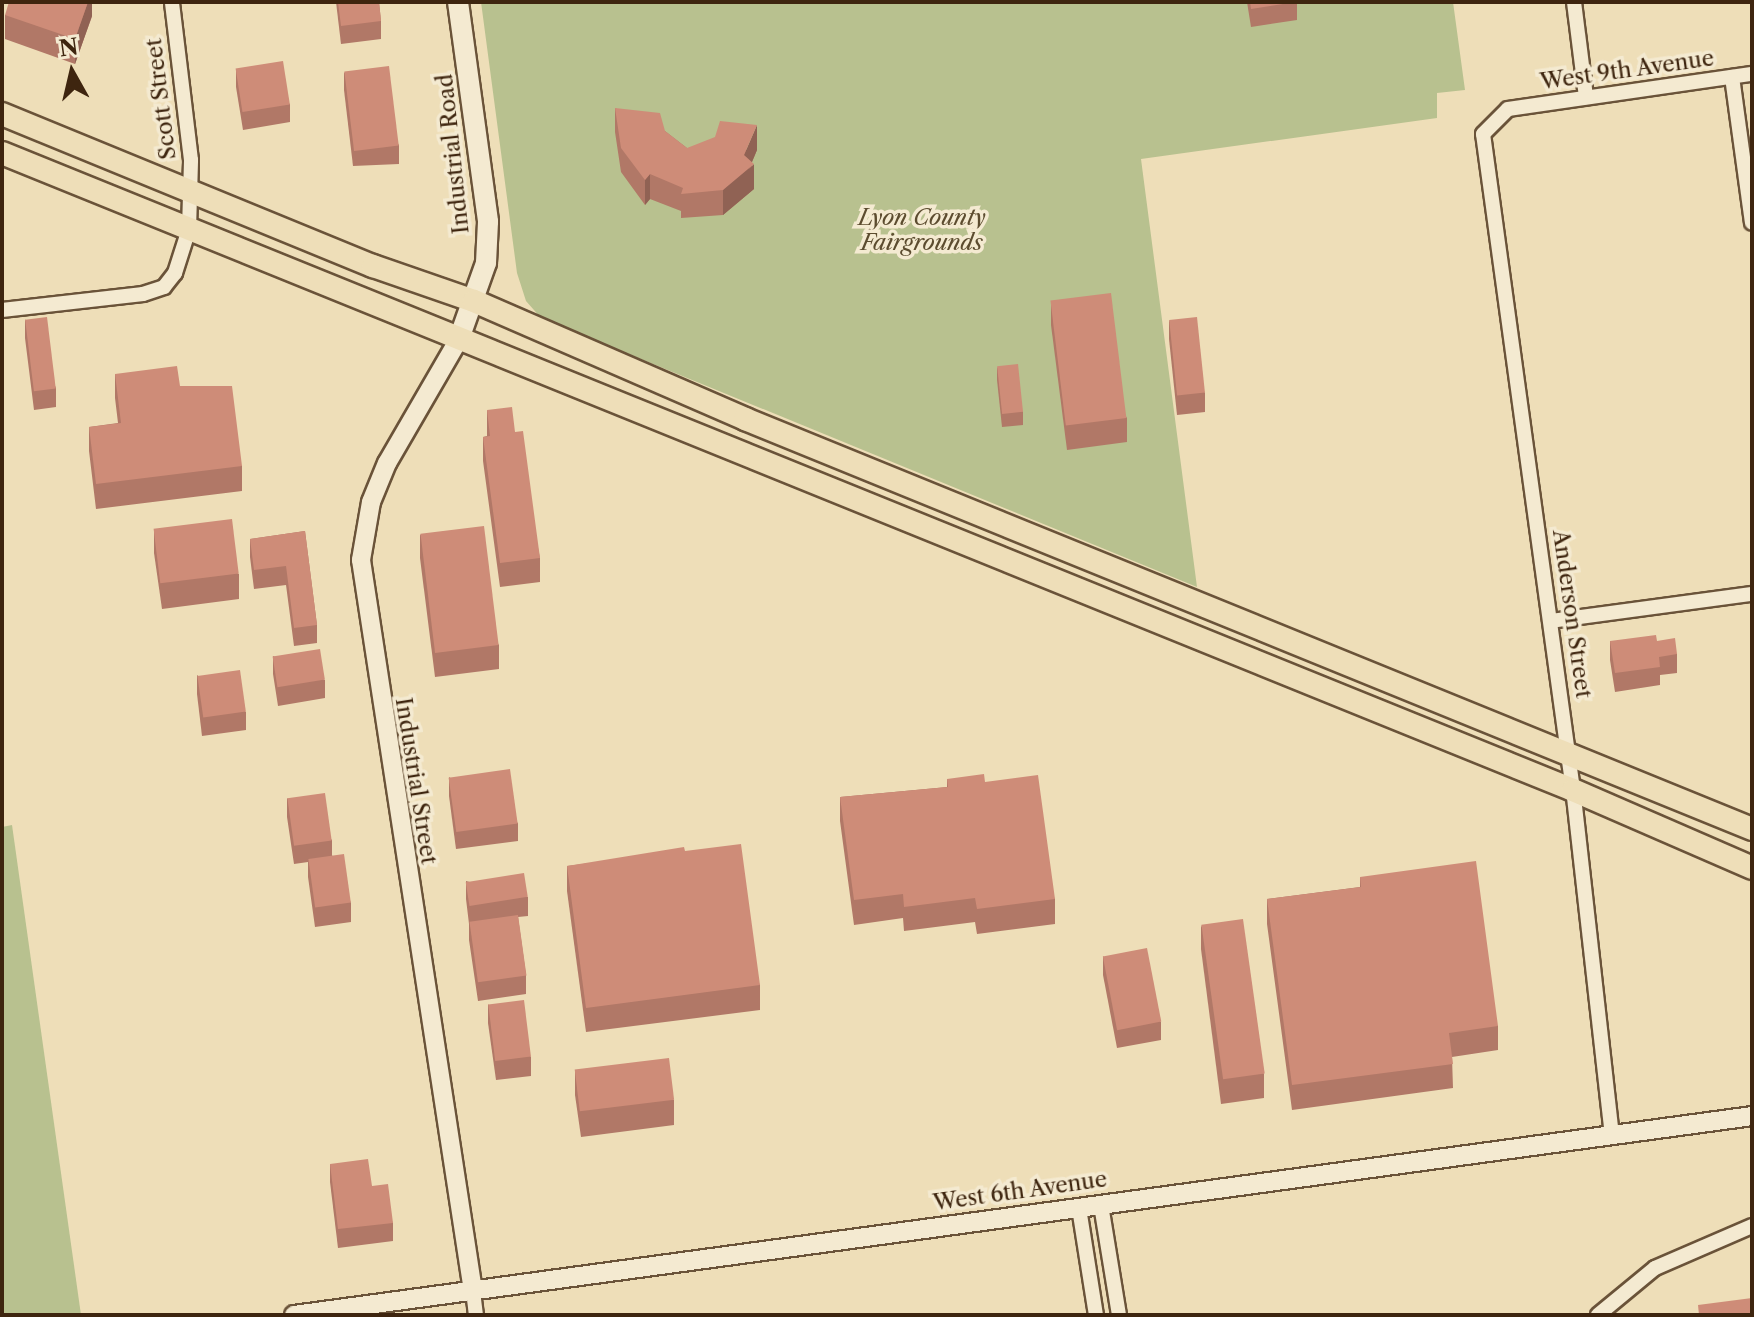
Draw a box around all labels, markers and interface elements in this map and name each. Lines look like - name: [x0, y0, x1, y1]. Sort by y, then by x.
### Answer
- north arrow: [32, 32, 112, 112]
- text: N: [57, 33, 80, 62]
- street label: Scott Street: [140, 37, 182, 161]
- street label: West 9th Avenue: [1538, 45, 1716, 95]
- street label: Industrial Road: [431, 73, 475, 235]
- park label: Lyon County Fairgrounds: [858, 204, 986, 256]
- street label: Anderson Street: [1547, 528, 1597, 700]
- street label: Industrial Street: [390, 696, 442, 866]
- street label: West 6th Avenue: [931, 1166, 1109, 1216]

